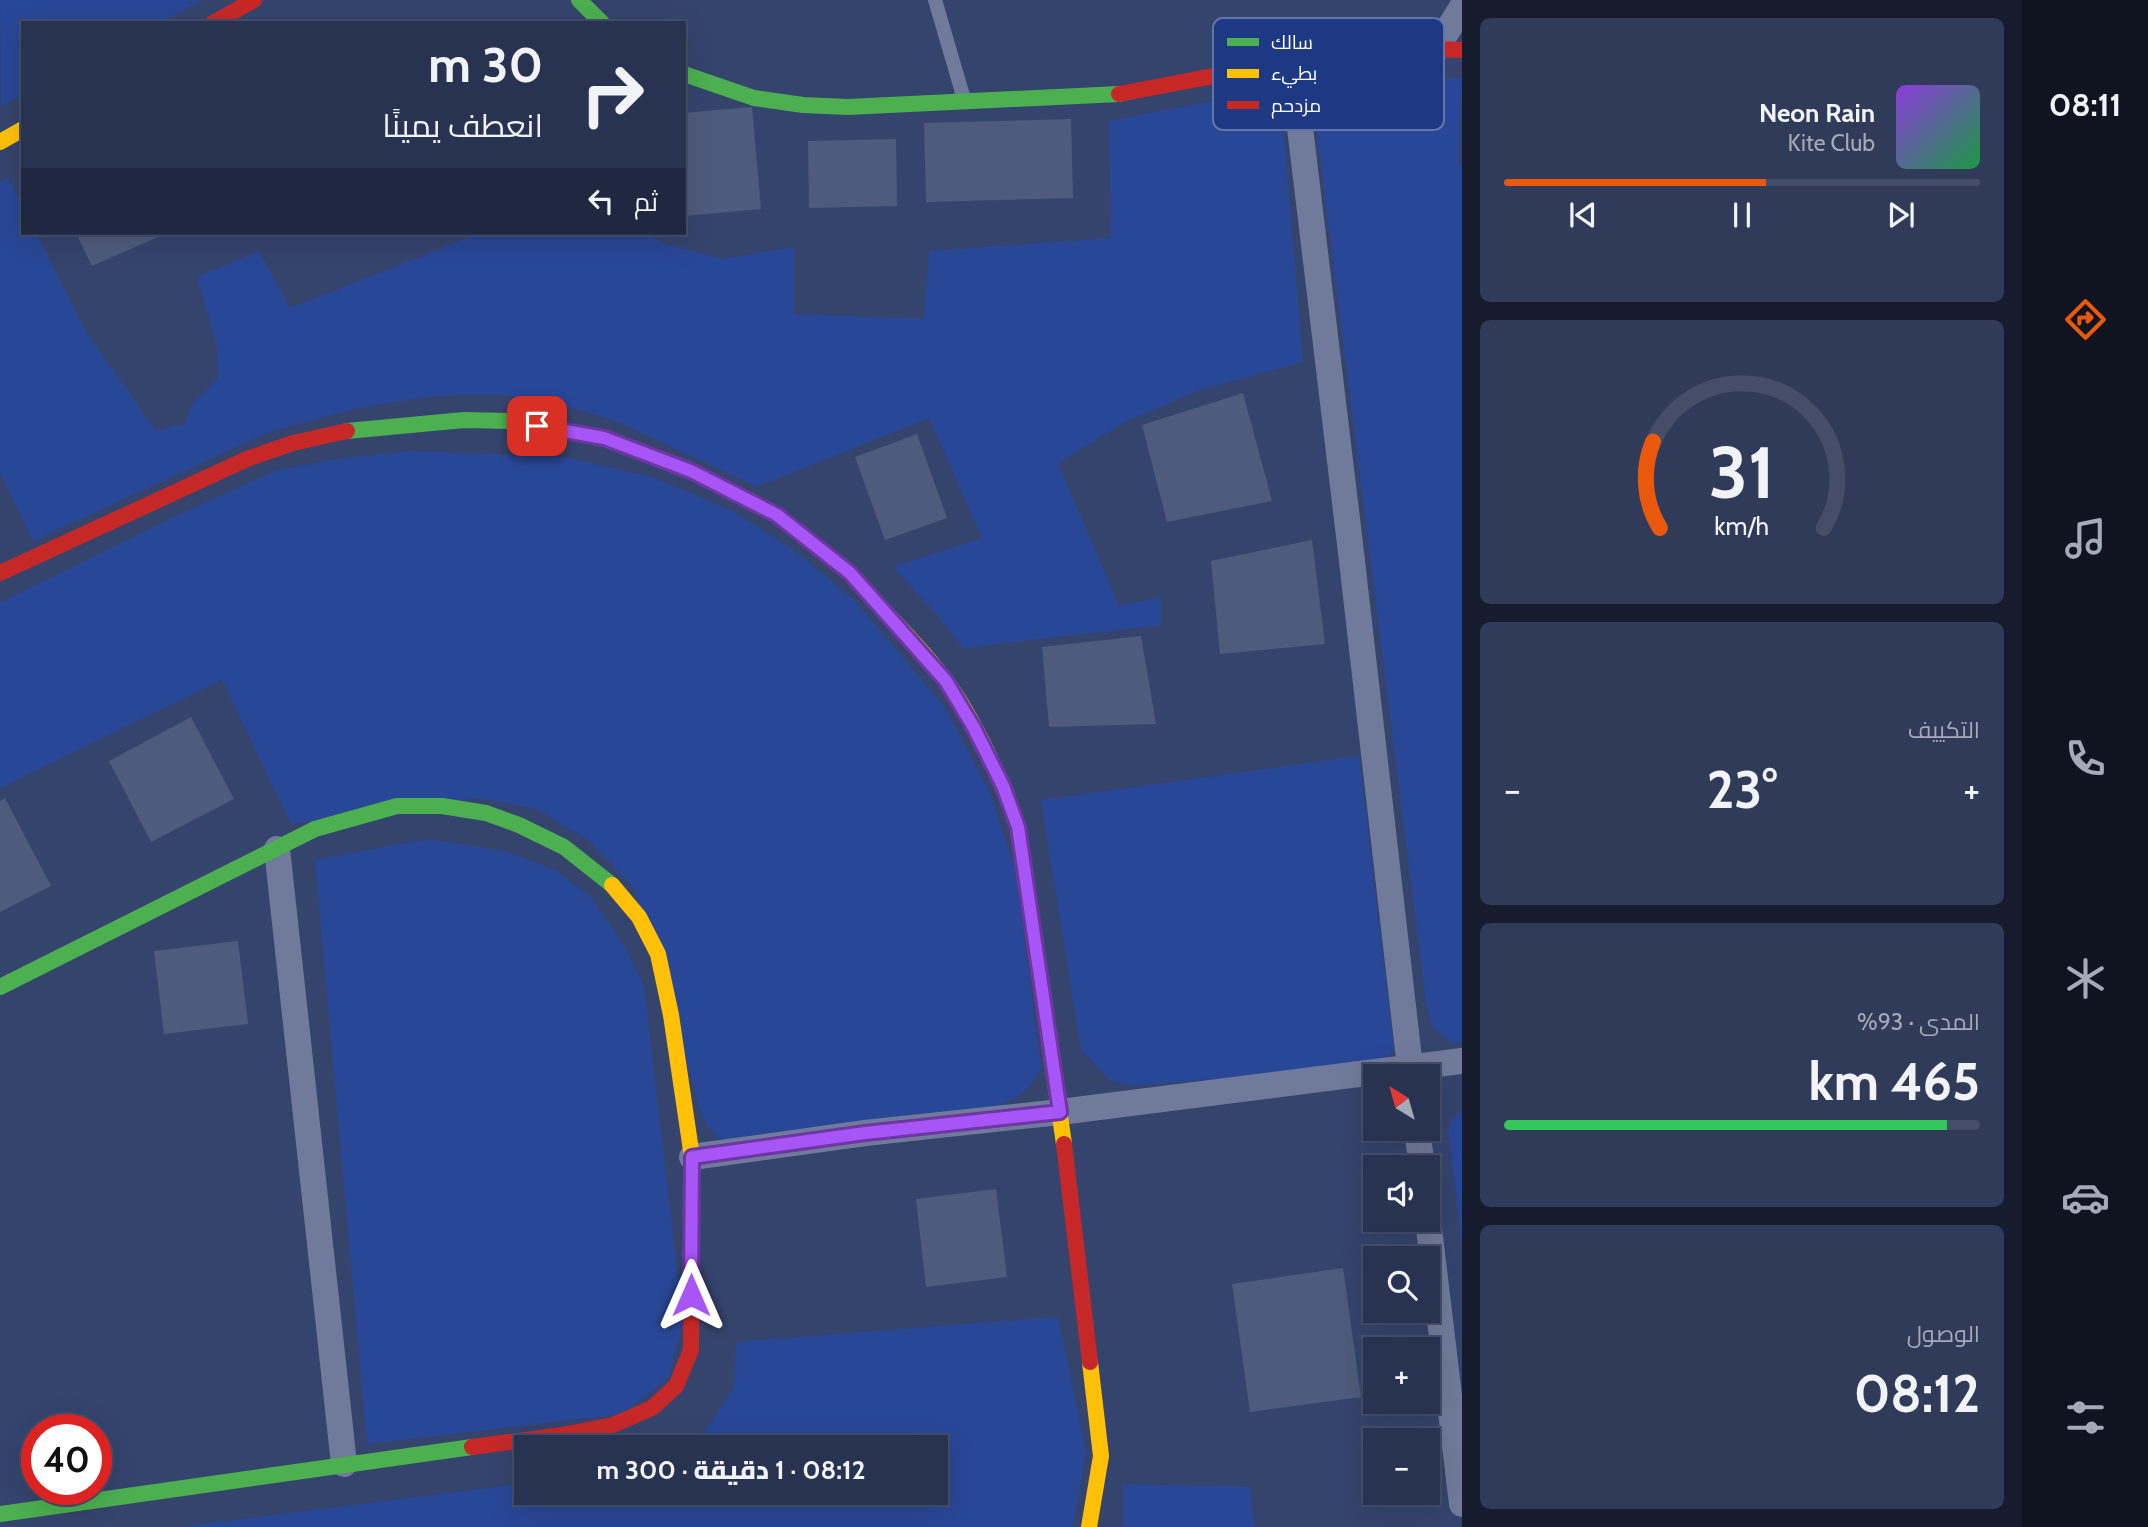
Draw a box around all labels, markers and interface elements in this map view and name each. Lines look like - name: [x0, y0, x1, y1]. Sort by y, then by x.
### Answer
- legend: [1213, 18, 1444, 130]
- text: سالك: [1271, 31, 1313, 54]
- text: 30 m: [428, 35, 543, 94]
- icon: right: [567, 49, 658, 140]
- text: بطيء: [1271, 62, 1317, 88]
- text: 08:11: [2049, 85, 2121, 124]
- text: مزدحم: [1271, 94, 1321, 119]
- text: Neon Rain: [1759, 97, 1875, 129]
- text: انعطف يمينًا: [382, 106, 543, 145]
- text: Kite Club: [1788, 129, 1875, 157]
- icon: left: [582, 182, 620, 220]
- text: ثم: [634, 186, 658, 218]
- icon: previous: [1564, 196, 1602, 234]
- icon: pause: [1723, 196, 1761, 234]
- icon: next: [1882, 196, 1920, 234]
- icon: directions: [2061, 295, 2110, 344]
- pin: [507, 396, 567, 456]
- icon: arrive: [518, 407, 556, 445]
- text: 31: [1709, 428, 1775, 516]
- text: km/h: [1715, 510, 1769, 540]
- icon: music: [2061, 514, 2110, 563]
- text: التكييف: [1908, 716, 1980, 744]
- icon: phone: [2061, 734, 2110, 783]
- text: 23°: [1707, 758, 1777, 821]
- text: −: [1504, 766, 1521, 813]
- text: +: [1963, 766, 1980, 813]
- icon: climate: [2061, 954, 2110, 1003]
- text: المدى · 93%: [1857, 1008, 1980, 1036]
- text: 465 km: [1808, 1050, 1980, 1113]
- north arrow: [1363, 1064, 1440, 1141]
- map controls: [1363, 1064, 1440, 1505]
- button: sound: [1363, 1155, 1440, 1232]
- icon: car: [2061, 1173, 2110, 1222]
- button: search: [1363, 1246, 1440, 1323]
- position arrow: [654, 1258, 728, 1332]
- text: الوصول: [1907, 1320, 1980, 1348]
- button: +: [1363, 1337, 1440, 1414]
- text: 08:12: [1854, 1362, 1980, 1425]
- icon: filters: [2061, 1393, 2110, 1442]
- speed limit sign: 40: [21, 1414, 112, 1505]
- button: −: [1363, 1428, 1440, 1505]
- text: 08:12 · 1 دقيقة · 300 m: [597, 1454, 865, 1486]

